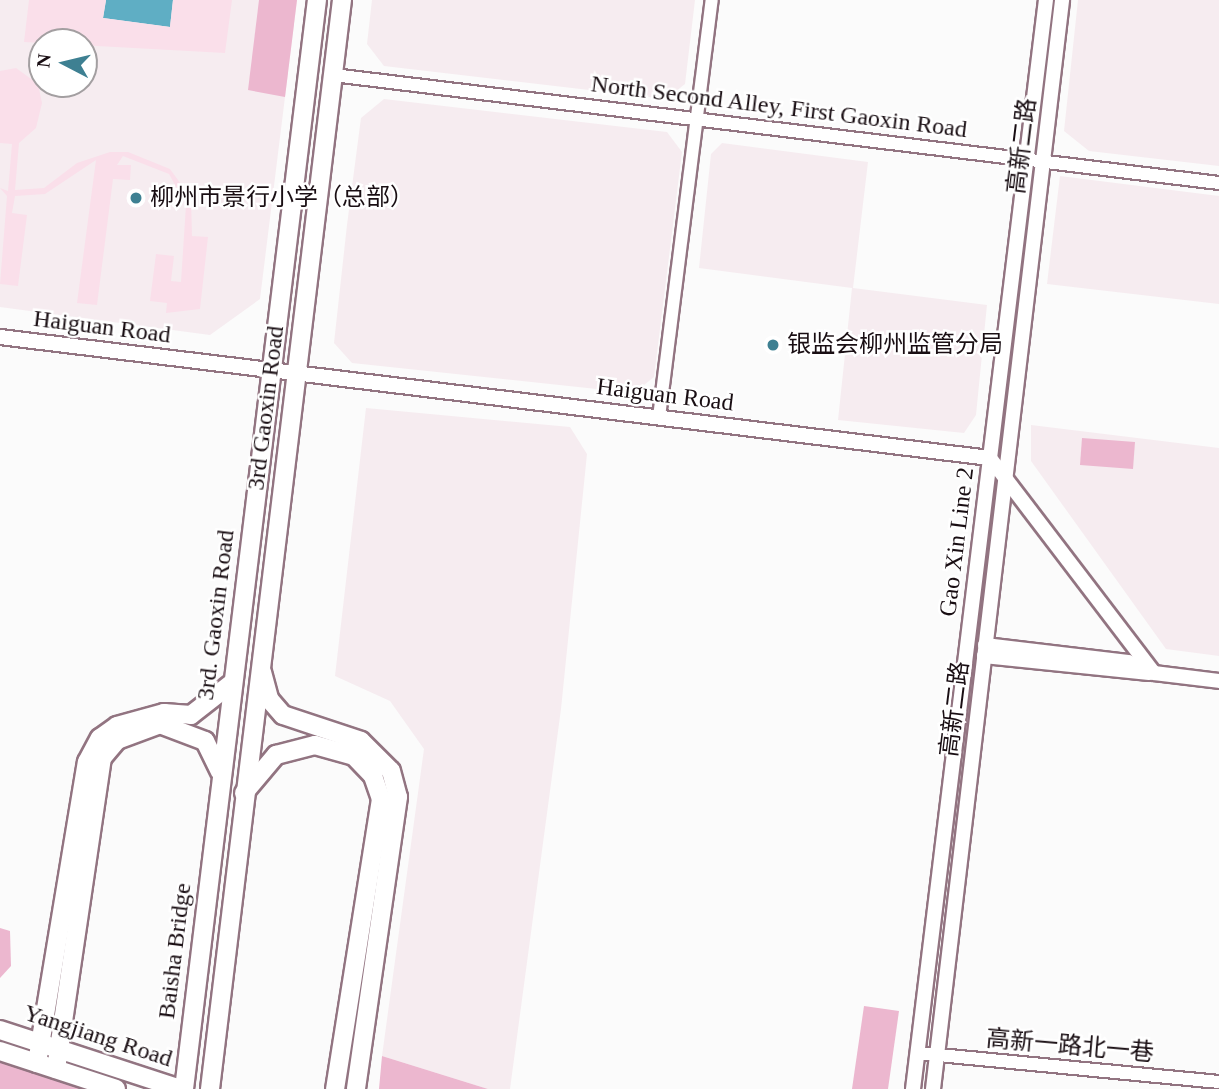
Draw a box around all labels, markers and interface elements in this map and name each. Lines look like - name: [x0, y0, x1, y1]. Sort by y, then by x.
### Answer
- north arrow: [28, 28, 98, 98]
- text: N: [32, 53, 55, 69]
- street label: North Second Alley, First Gaoxin Road: [589, 70, 969, 144]
- street label: 高新二路: [1002, 97, 1042, 195]
- place label: 柳州市景行小学（总部）: [150, 184, 414, 212]
- marker: 柳州市景行小学（总部）: [128, 190, 144, 206]
- street label: Haiguan Road: [32, 304, 172, 350]
- street label: 3rd Gaoxin Road: [242, 324, 290, 492]
- place label: 银监会柳州监管分局: [787, 331, 1003, 359]
- marker: 银监会柳州监管分局: [765, 337, 781, 353]
- street label: Haiguan Road: [595, 372, 735, 418]
- street label: Gao Xin Line 2: [934, 466, 980, 618]
- street label: 3rd. Gaoxin Road: [191, 528, 241, 702]
- street label: 高新二路: [935, 660, 975, 758]
- street label: Baisha Bridge: [152, 881, 198, 1021]
- street label: Yangjiang Road: [20, 998, 176, 1074]
- street label: 高新一路北一巷: [985, 1024, 1155, 1068]

